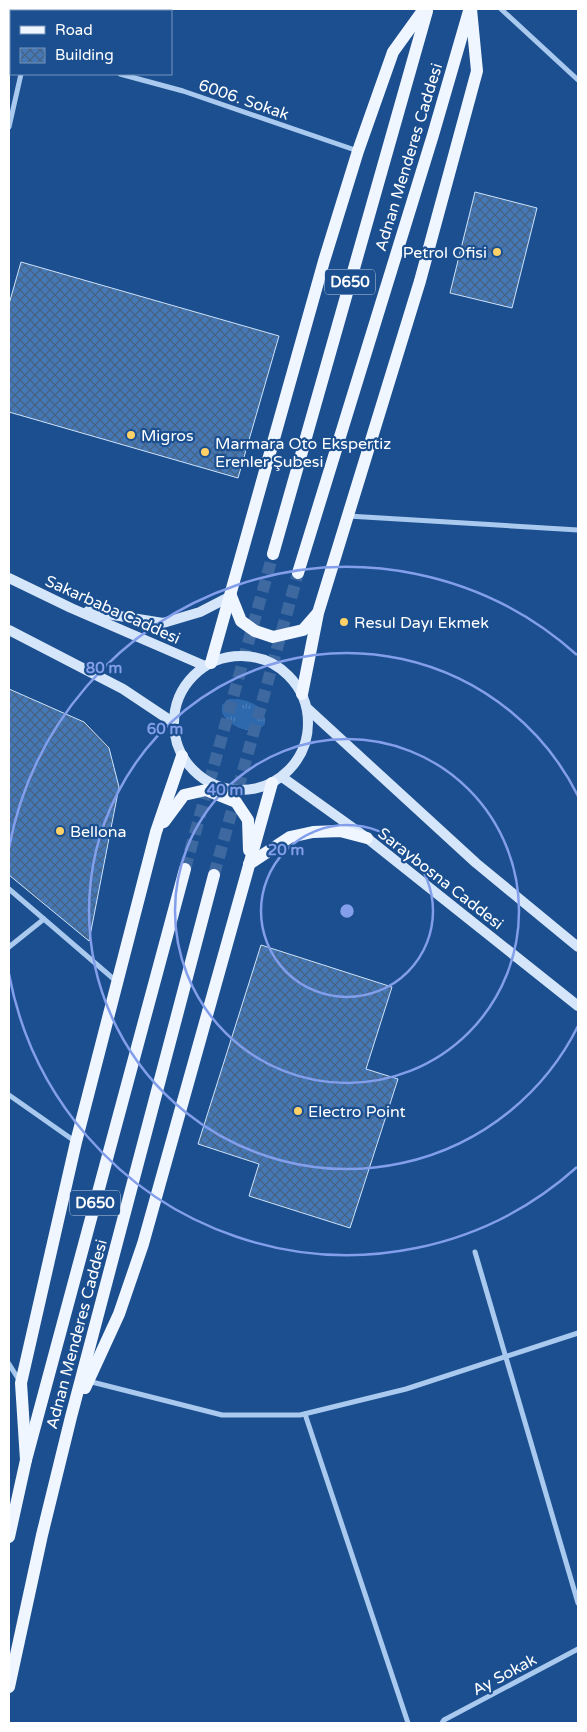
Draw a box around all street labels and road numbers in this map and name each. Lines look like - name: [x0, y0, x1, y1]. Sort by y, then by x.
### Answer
- street label: Adnan Menderes Caddesi: [371, 61, 447, 254]
- street label: 6006. Sokak: [196, 75, 292, 125]
- road number: D650: [325, 270, 375, 294]
- street label: Sakarbaba Caddesi: [42, 571, 183, 649]
- street label: Saraybosna Caddesi: [374, 824, 507, 934]
- road number: D650: [70, 1190, 120, 1216]
- street label: Adnan Menderes Caddesi: [42, 1237, 112, 1431]
- street label: Ay Sokak: [469, 1649, 540, 1700]

